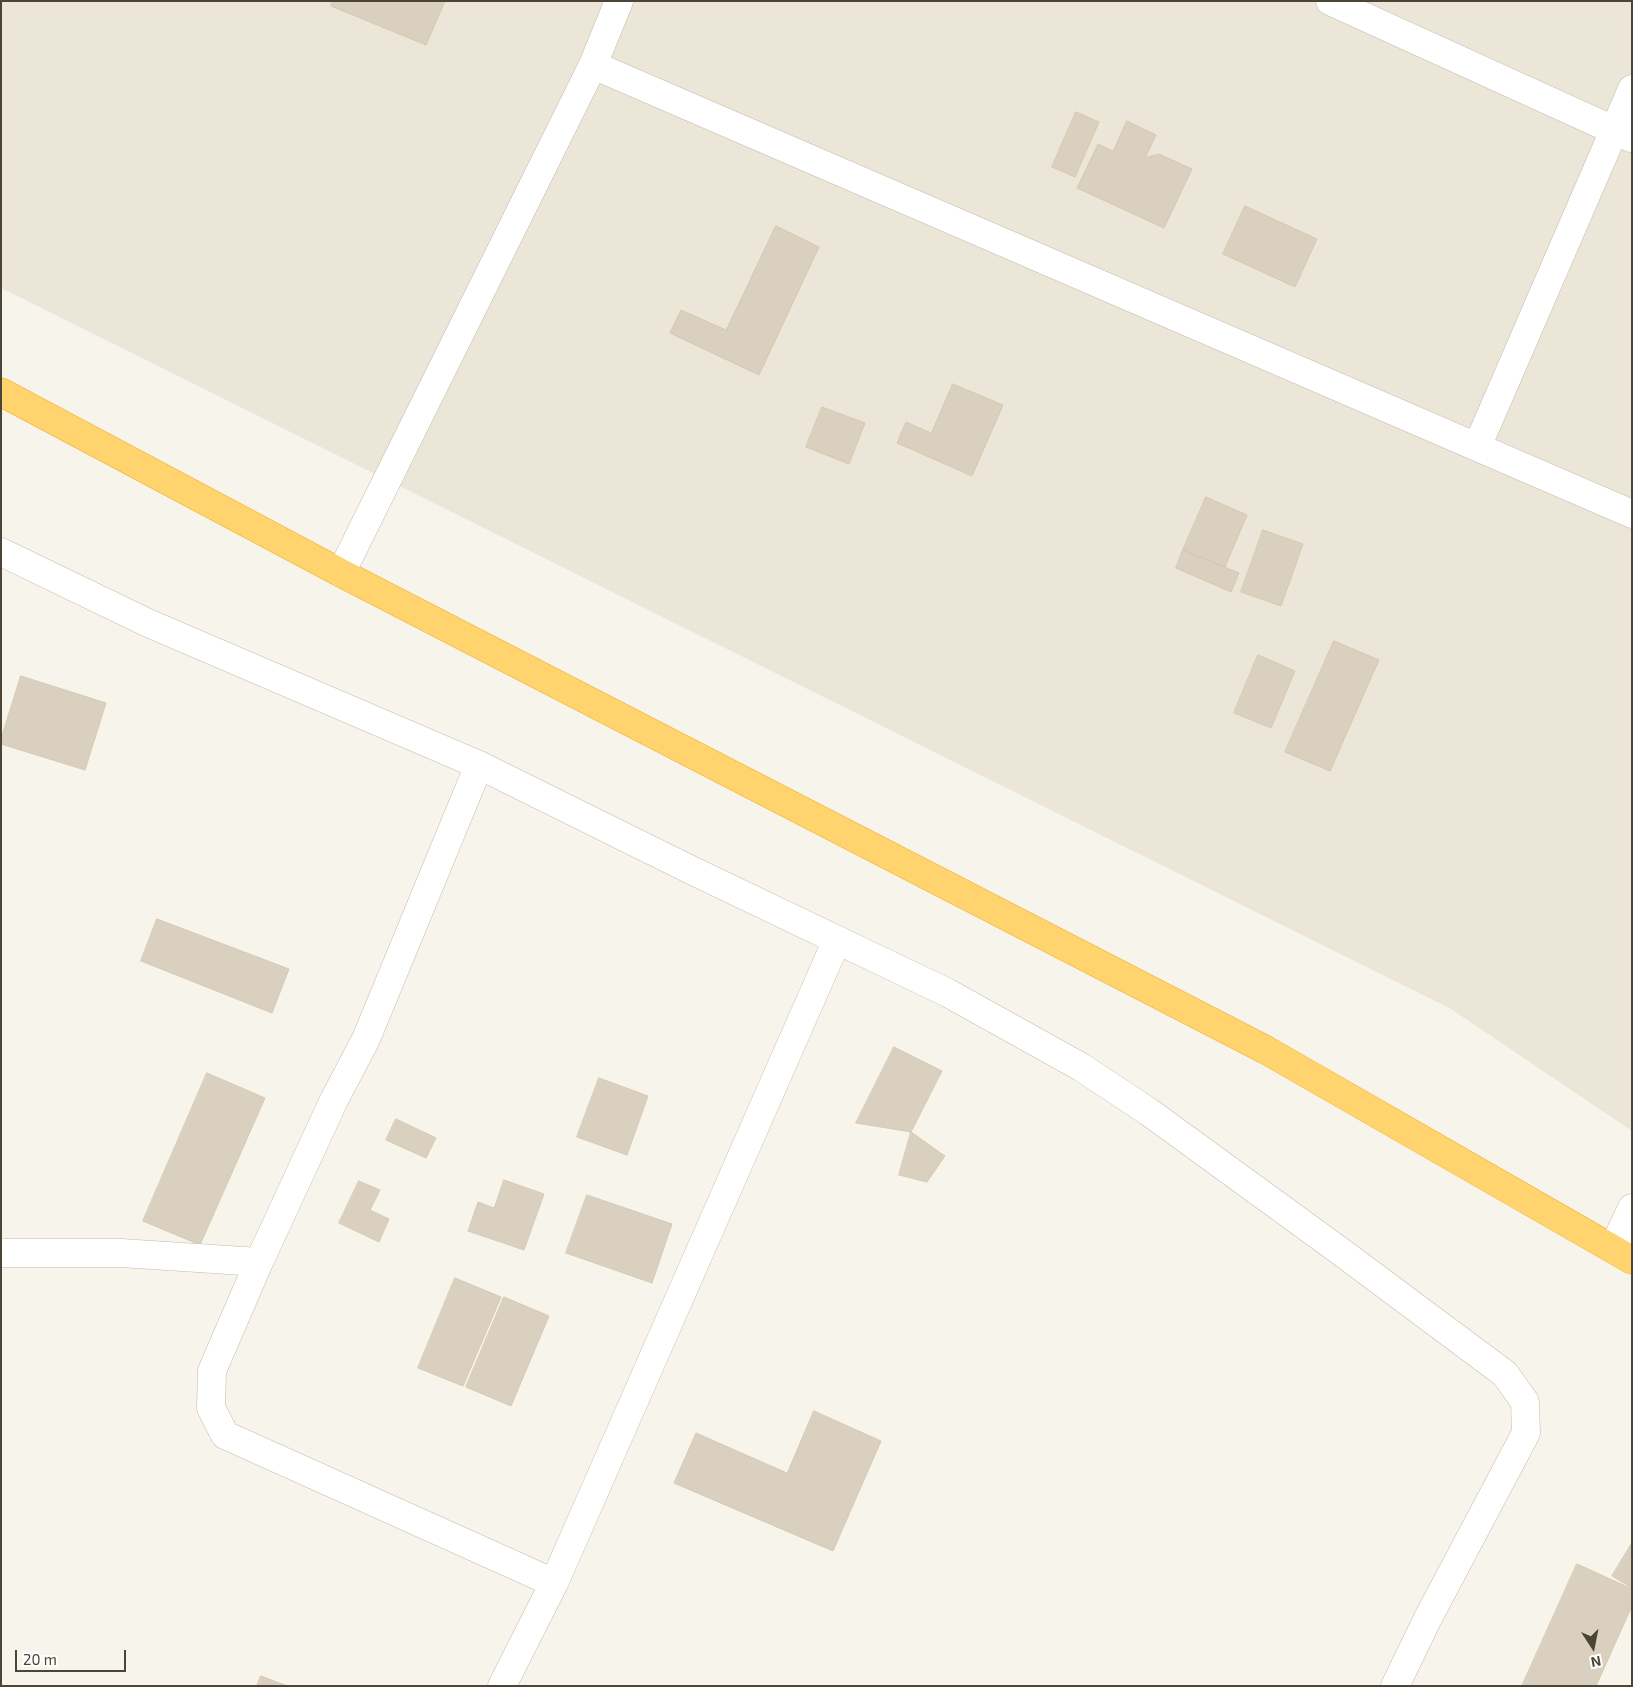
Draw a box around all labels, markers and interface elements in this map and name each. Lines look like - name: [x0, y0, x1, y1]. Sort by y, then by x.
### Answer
- north arrow: [1568, 1622, 1618, 1672]
- scale bar: [18, 1640, 129, 1672]
- text: 20 m: [23, 1650, 57, 1668]
- text: N: [1589, 1653, 1603, 1672]

